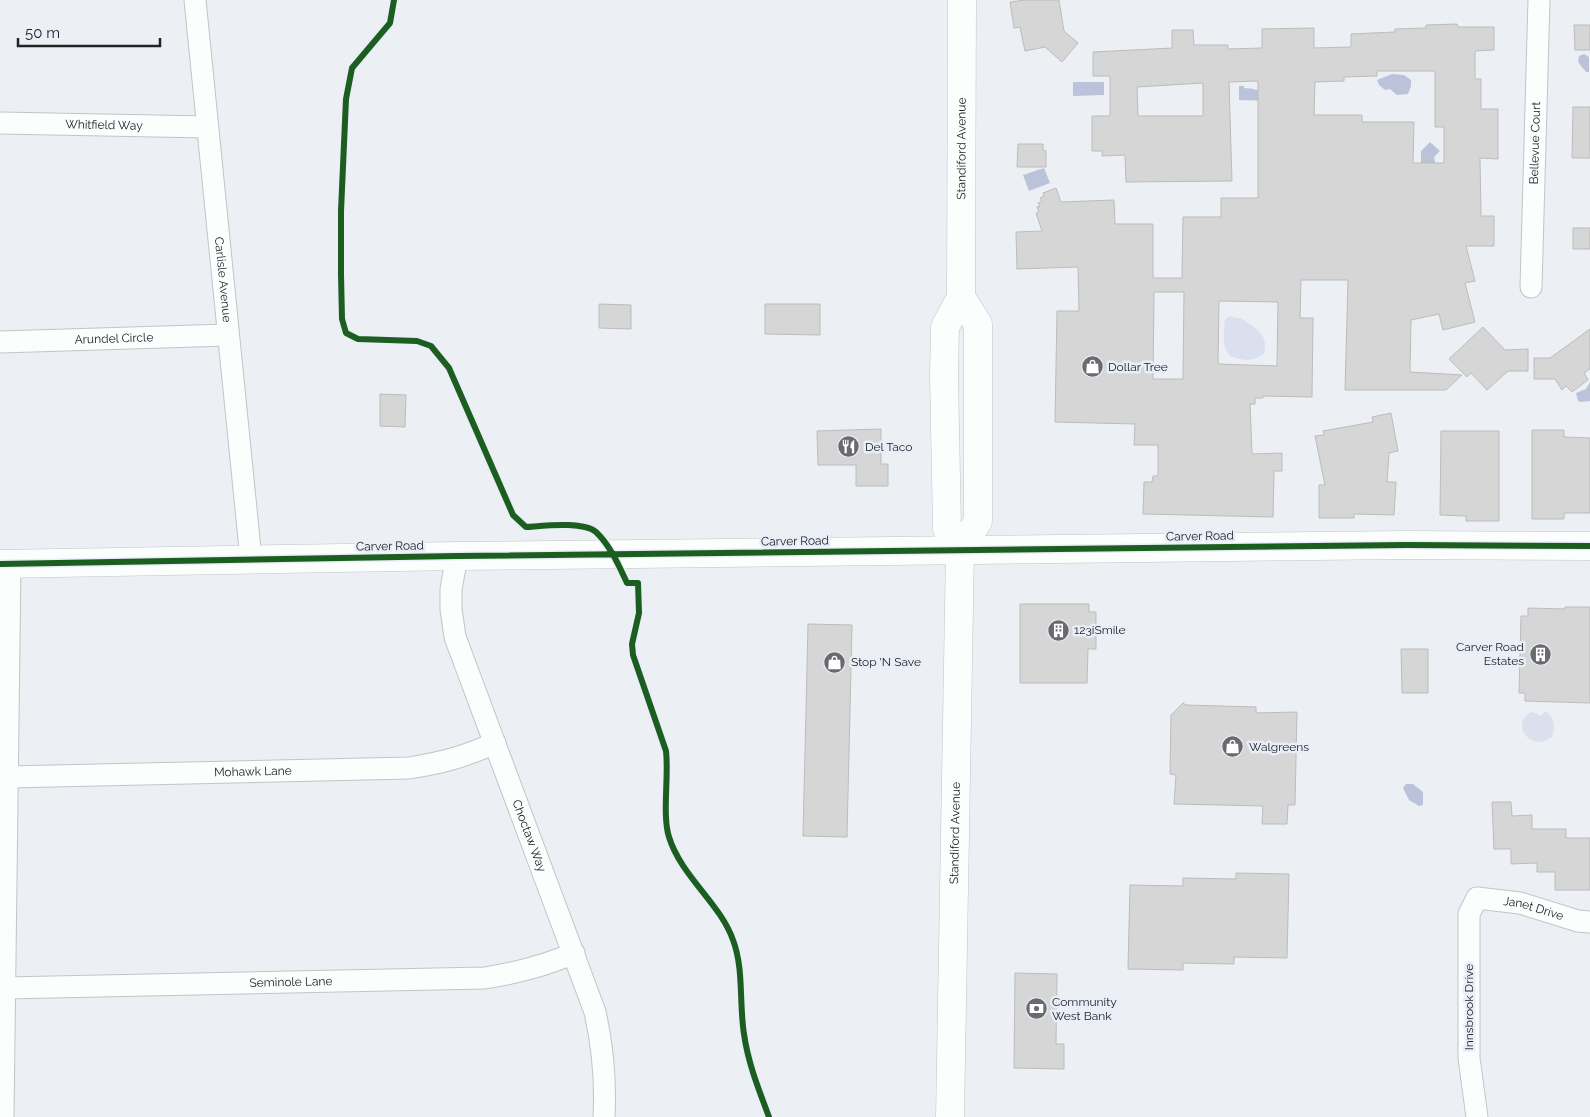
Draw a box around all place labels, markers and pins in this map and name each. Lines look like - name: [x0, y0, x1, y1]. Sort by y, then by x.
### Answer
- shop icon: Dollar Tree: [1080, 355, 1104, 379]
- place label: Dollar Tree: [1108, 360, 1168, 374]
- restaurant icon: Del Taco: [837, 435, 861, 459]
- place label: Del Taco: [865, 440, 913, 454]
- building icon: 123iSmile: [1046, 618, 1070, 642]
- place label: 123iSmile: [1074, 623, 1126, 637]
- place label: Carver Road Estates: [1456, 640, 1524, 668]
- building icon: Carver Road Estates: [1528, 642, 1552, 666]
- shop icon: Stop 'N Save: [823, 650, 847, 674]
- place label: Stop 'N Save: [851, 655, 921, 669]
- shop icon: Walgreens: [1221, 735, 1245, 759]
- place label: Walgreens: [1249, 740, 1309, 754]
- place label: Community West Bank: [1052, 995, 1117, 1023]
- bank icon: Community West Bank: [1024, 997, 1048, 1021]

